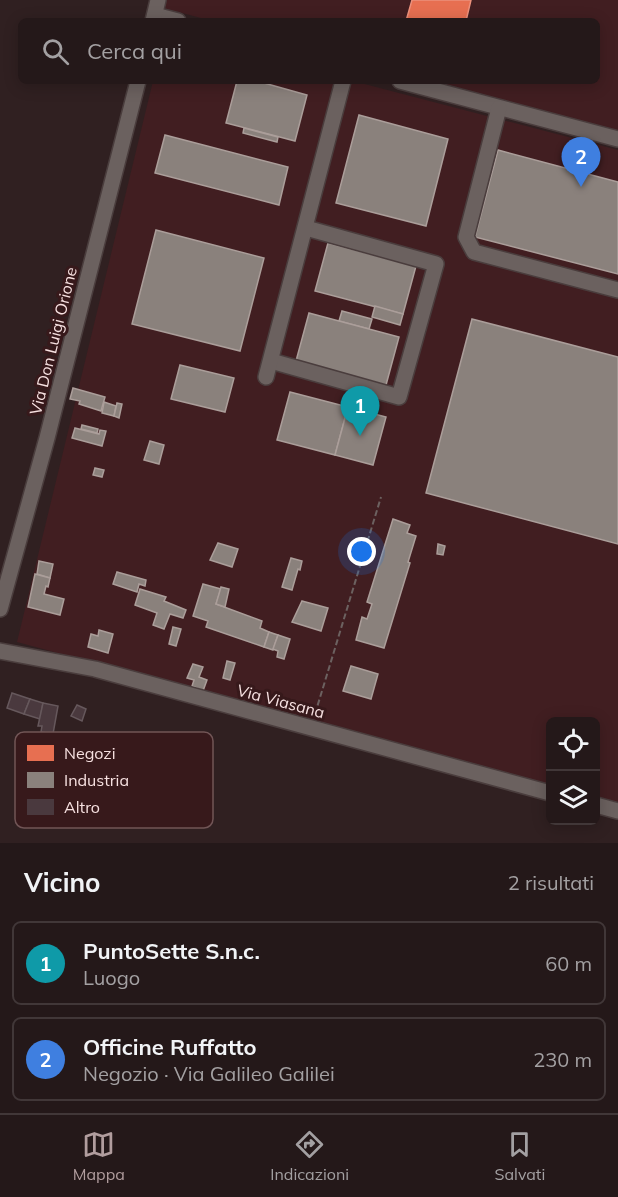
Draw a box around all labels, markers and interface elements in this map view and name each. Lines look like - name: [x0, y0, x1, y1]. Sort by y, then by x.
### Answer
- search box: [18, 18, 600, 84]
- icon: search: [39, 35, 72, 68]
- text: Cerca qui: [87, 37, 182, 65]
- pin: 2: [562, 138, 600, 187]
- street label: Via Don Luigi Orione: [25, 265, 81, 417]
- pin: 1: [340, 386, 380, 436]
- your location: [347, 537, 376, 566]
- street label: Via Viasana: [235, 680, 327, 722]
- map controls: [546, 717, 600, 825]
- button: locate: [546, 717, 600, 771]
- legend: [15, 732, 213, 828]
- text: Negozi: [64, 743, 115, 763]
- text: Industria: [64, 770, 129, 790]
- button: layers: [546, 771, 600, 825]
- text: Altro: [64, 797, 100, 817]
- text: Vicino: [24, 866, 101, 899]
- text: 2 risultati: [508, 870, 594, 895]
- text: PuntoSette S.n.c.: [83, 937, 260, 965]
- text: 1: [40, 951, 52, 976]
- text: 60 m: [545, 951, 592, 976]
- text: Luogo: [83, 965, 140, 990]
- text: Officine Ruffatto: [83, 1033, 257, 1061]
- text: 2: [40, 1047, 52, 1072]
- text: 230 m: [533, 1047, 592, 1072]
- text: Negozio · Via Galileo Galilei: [83, 1061, 335, 1086]
- tab: Mappa: [73, 1128, 125, 1184]
- tab: Indicazioni: [270, 1128, 349, 1184]
- tab: Salvati: [495, 1128, 545, 1184]

